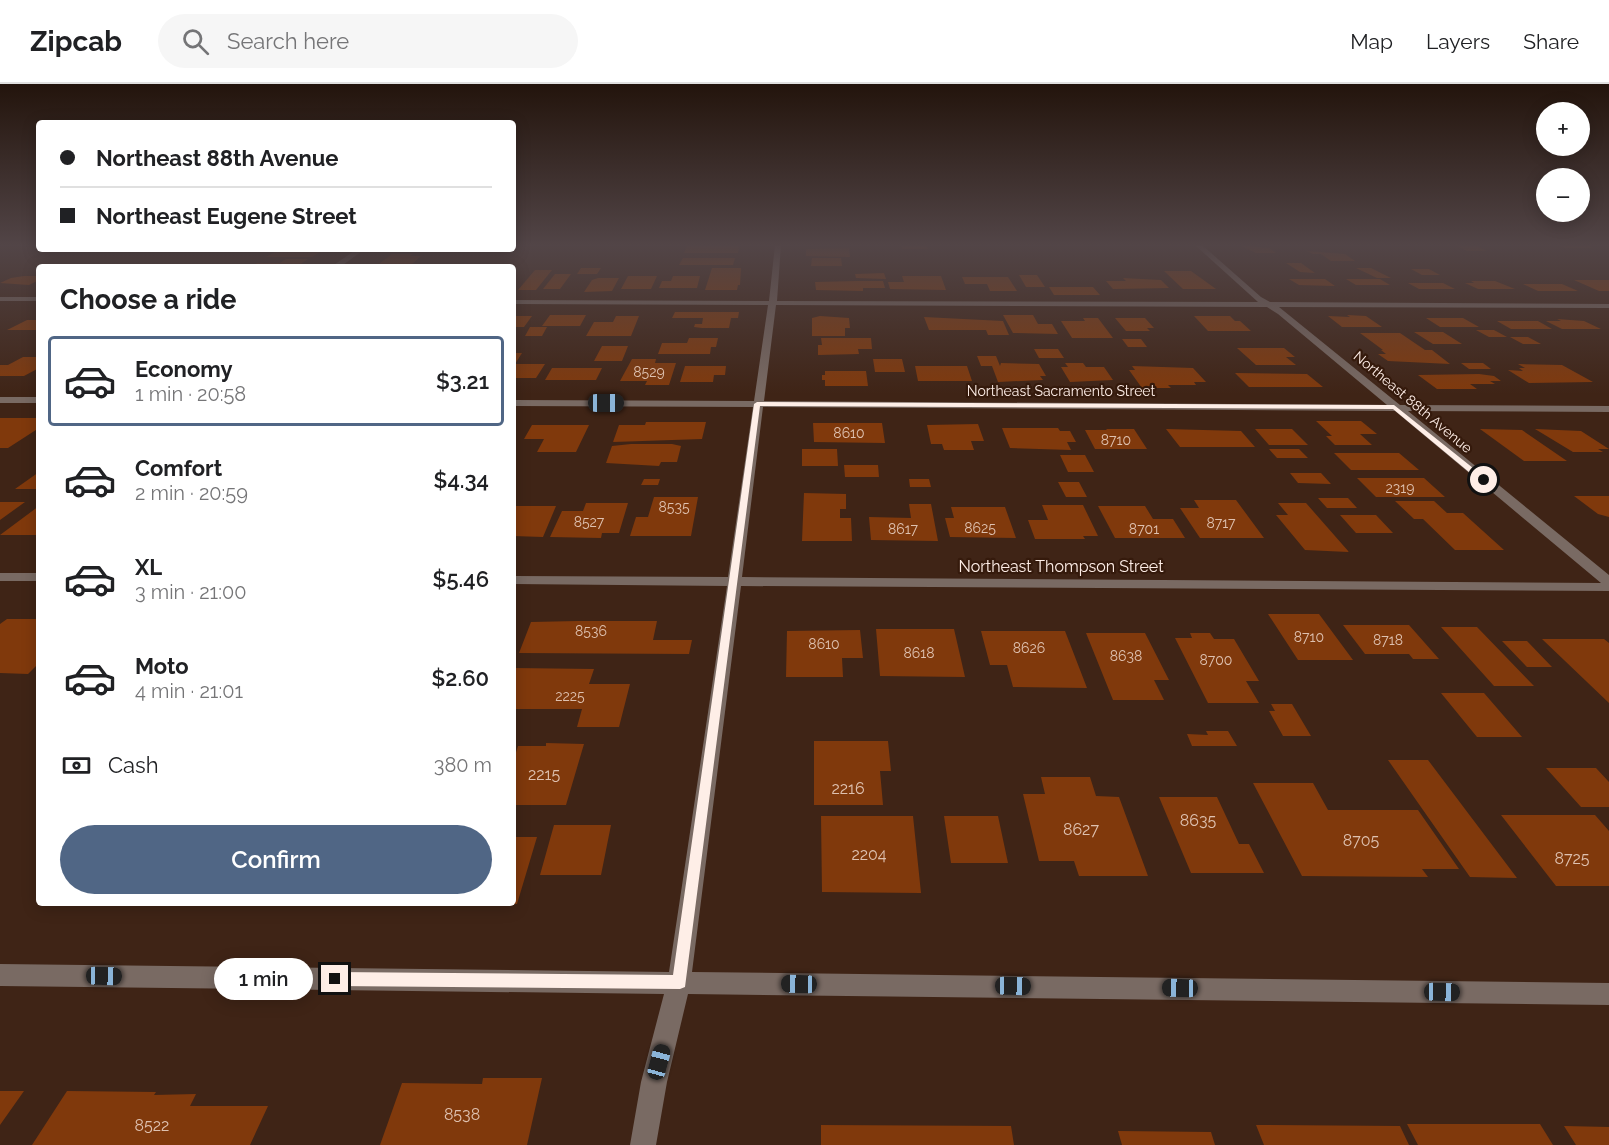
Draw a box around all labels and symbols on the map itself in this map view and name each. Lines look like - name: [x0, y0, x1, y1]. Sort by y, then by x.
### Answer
- street label: Northeast 88th Avenue: [1351, 348, 1475, 456]
- house number: 8529: [633, 364, 665, 380]
- street label: Northeast Sacramento Street: [967, 383, 1156, 399]
- car: [588, 394, 624, 412]
- house number: 8610: [833, 425, 865, 441]
- house number: 8710: [1101, 432, 1131, 448]
- route start: [1470, 466, 1497, 493]
- house number: 2319: [1386, 480, 1414, 496]
- house number: 8535: [658, 499, 690, 515]
- house number: 8527: [574, 514, 605, 530]
- house number: 8717: [1206, 515, 1236, 531]
- house number: 8625: [964, 520, 996, 536]
- house number: 8617: [888, 521, 919, 537]
- house number: 8701: [1129, 521, 1159, 537]
- street label: Northeast Thompson Street: [958, 557, 1164, 576]
- house number: 8536: [575, 623, 607, 639]
- house number: 8710: [1294, 629, 1324, 645]
- house number: 8718: [1373, 632, 1403, 648]
- house number: 8610: [808, 636, 840, 652]
- house number: 8626: [1013, 640, 1045, 656]
- house number: 8618: [903, 645, 935, 661]
- house number: 8638: [1110, 648, 1142, 664]
- house number: 8700: [1200, 652, 1232, 668]
- house number: 2225: [555, 688, 585, 704]
- house number: 2215: [528, 765, 560, 784]
- house number: 2216: [831, 779, 865, 798]
- house number: 8635: [1180, 811, 1216, 830]
- house number: 8627: [1063, 820, 1099, 839]
- house number: 8705: [1343, 831, 1380, 850]
- house number: 2204: [851, 845, 887, 864]
- house number: 8725: [1554, 849, 1590, 868]
- callout: 1 min: [215, 958, 314, 1000]
- route end: [321, 965, 348, 992]
- car: [86, 967, 122, 985]
- car: [781, 975, 817, 993]
- car: [995, 977, 1031, 995]
- car: [1162, 979, 1198, 997]
- car: [1424, 983, 1460, 1001]
- car: [646, 1042, 672, 1082]
- house number: 8538: [444, 1105, 480, 1124]
- house number: 8522: [135, 1116, 169, 1135]

